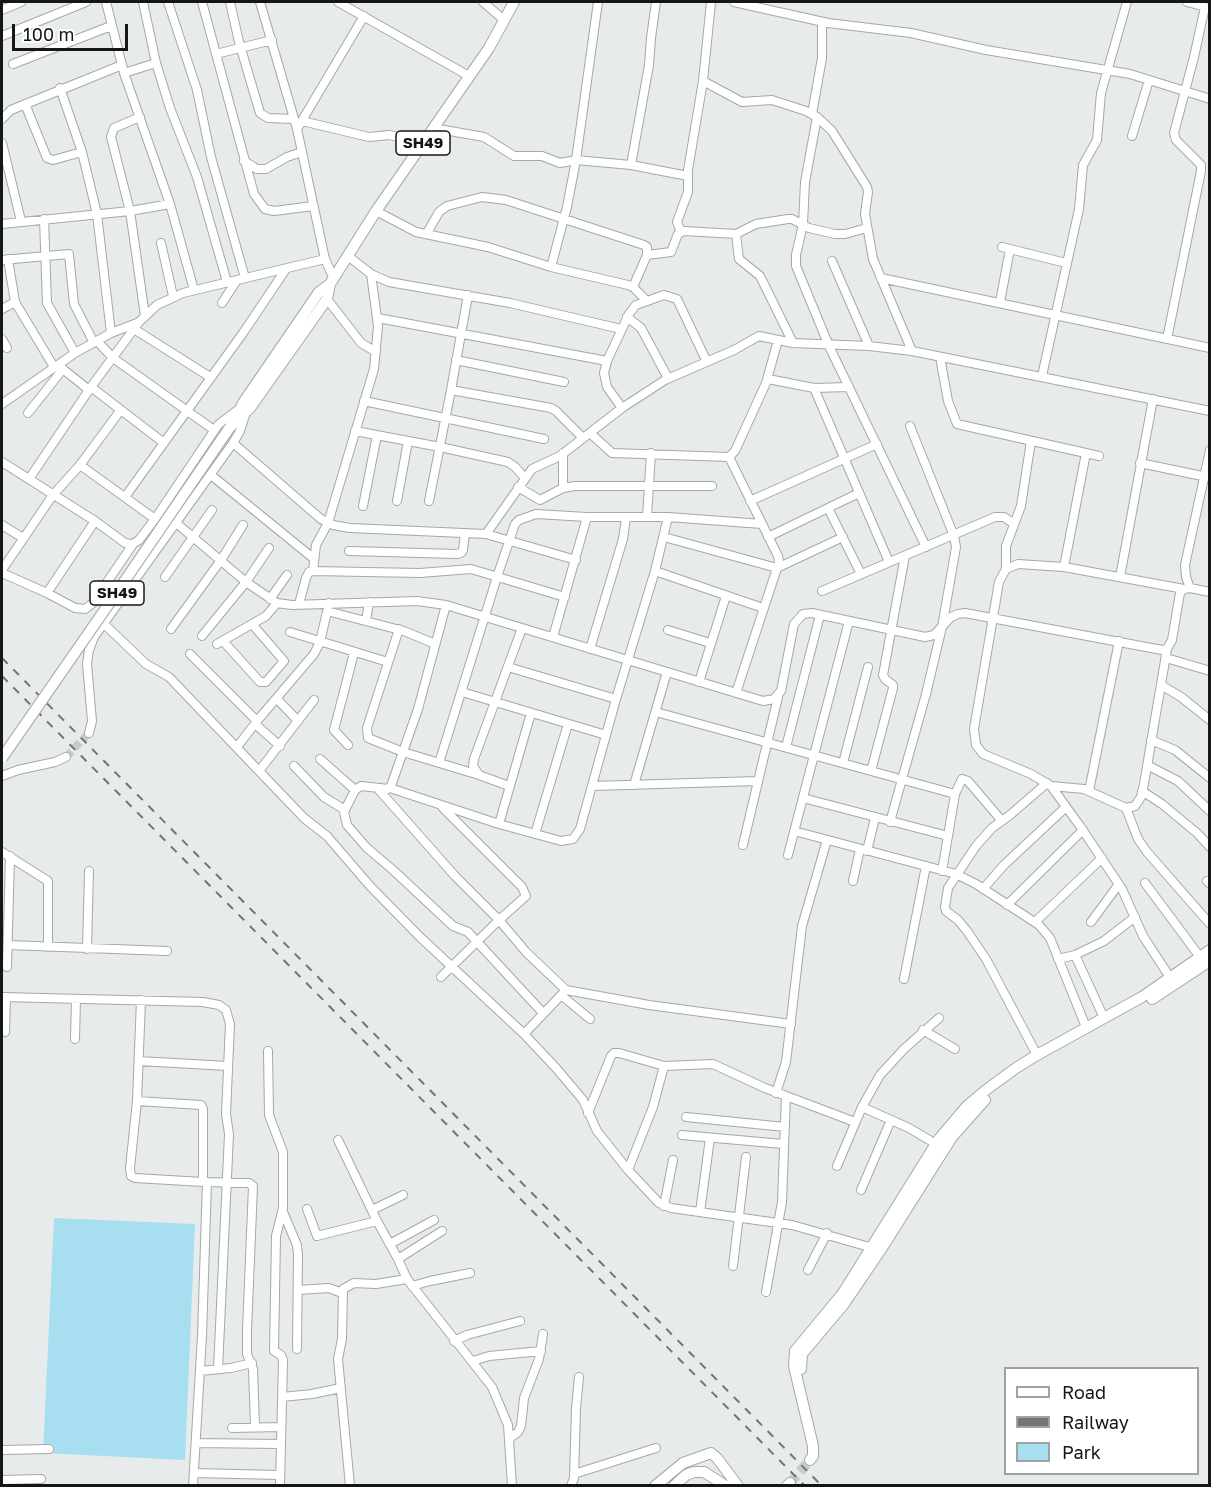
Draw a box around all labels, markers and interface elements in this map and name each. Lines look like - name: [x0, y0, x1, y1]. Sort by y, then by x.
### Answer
- scale bar: [15, 12, 130, 50]
- text: 100 m: [23, 23, 74, 45]
- road number: SH49: [396, 131, 450, 155]
- road number: SH49: [90, 581, 144, 605]
- legend: [1004, 1367, 1199, 1475]
- text: Road: [1062, 1381, 1106, 1403]
- text: Railway: [1062, 1411, 1129, 1433]
- text: Park: [1062, 1441, 1101, 1463]

